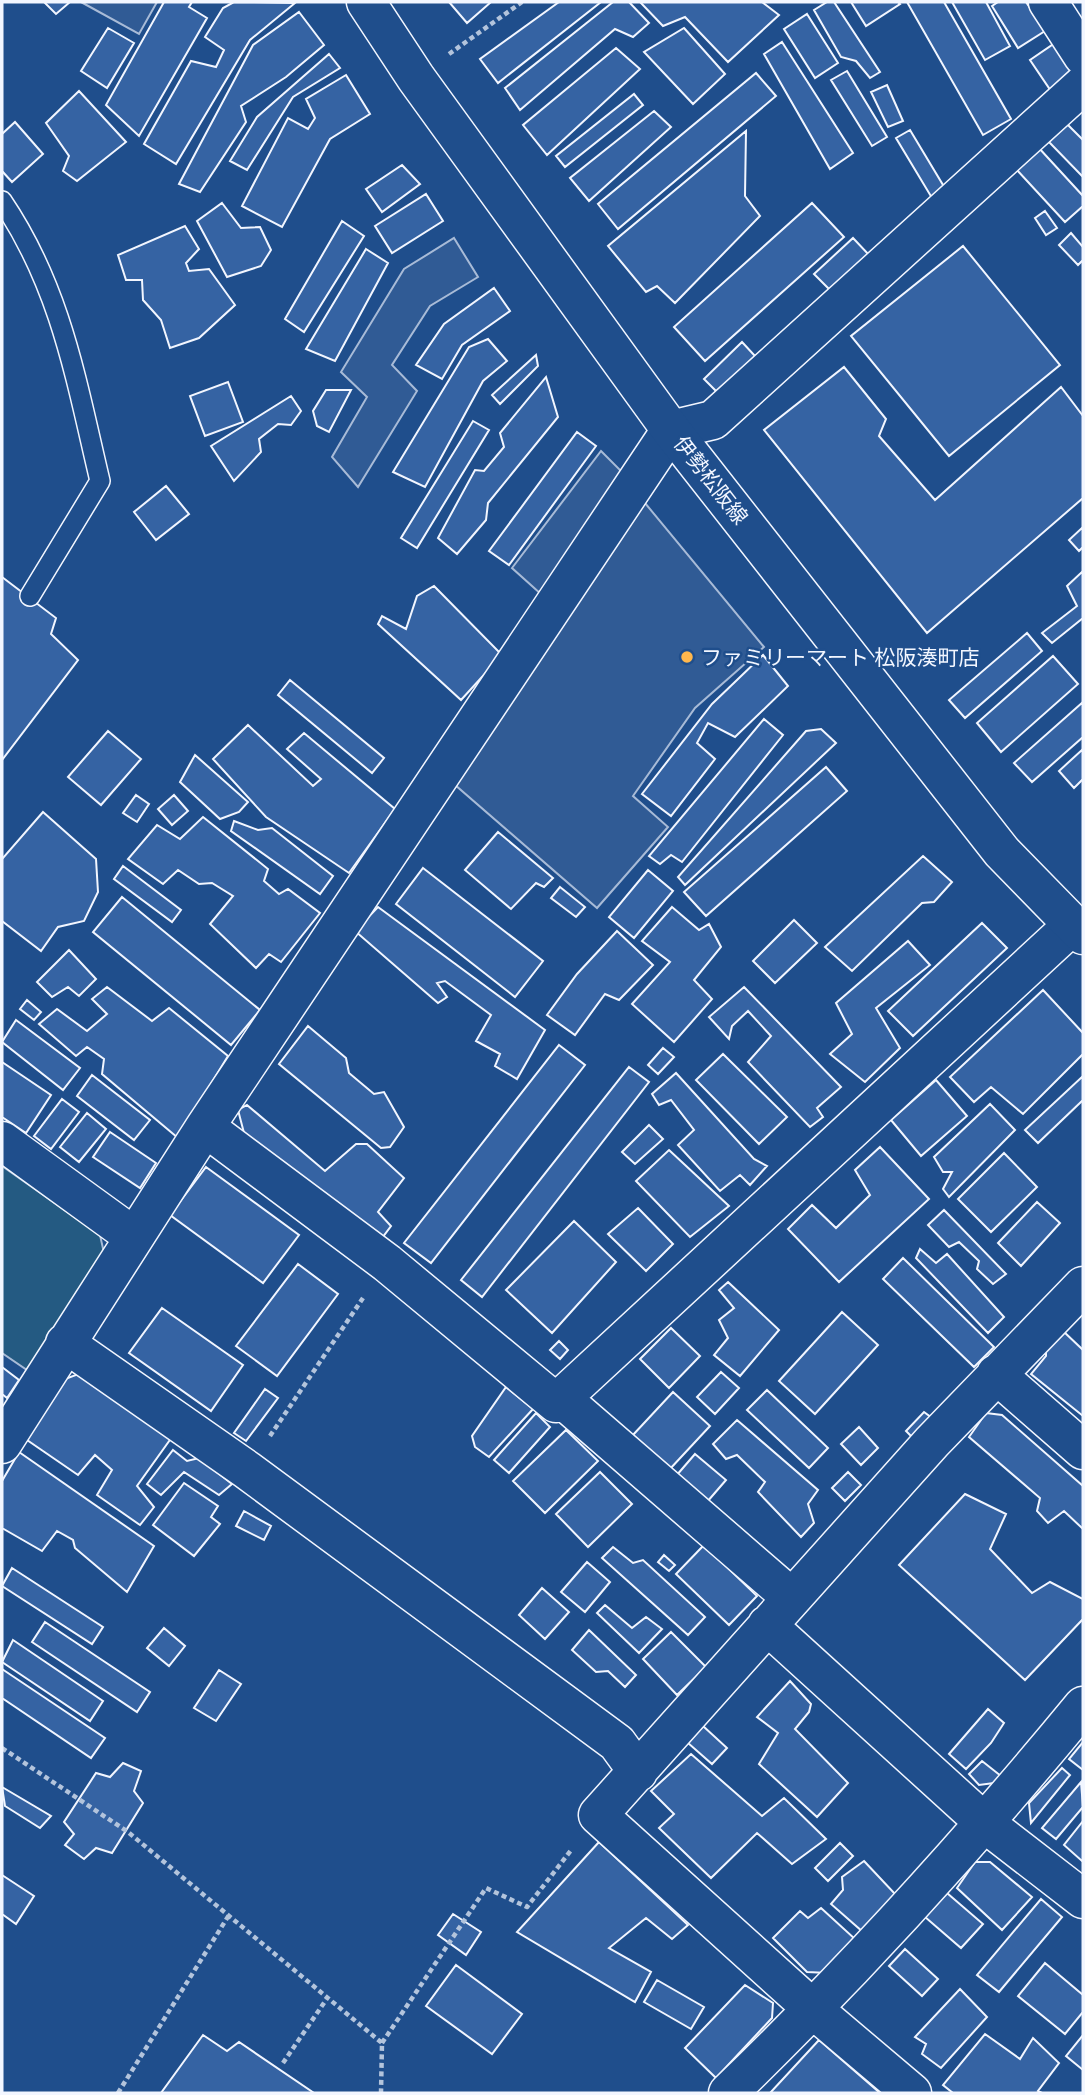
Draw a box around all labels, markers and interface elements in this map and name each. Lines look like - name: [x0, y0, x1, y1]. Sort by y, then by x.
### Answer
- street label: 伊勢松阪線: [667, 430, 755, 530]
- place label: ファミリーマート 松阪湊町店: [701, 643, 980, 672]
- marker: ファミリーマート 松阪湊町店: [679, 649, 695, 665]

